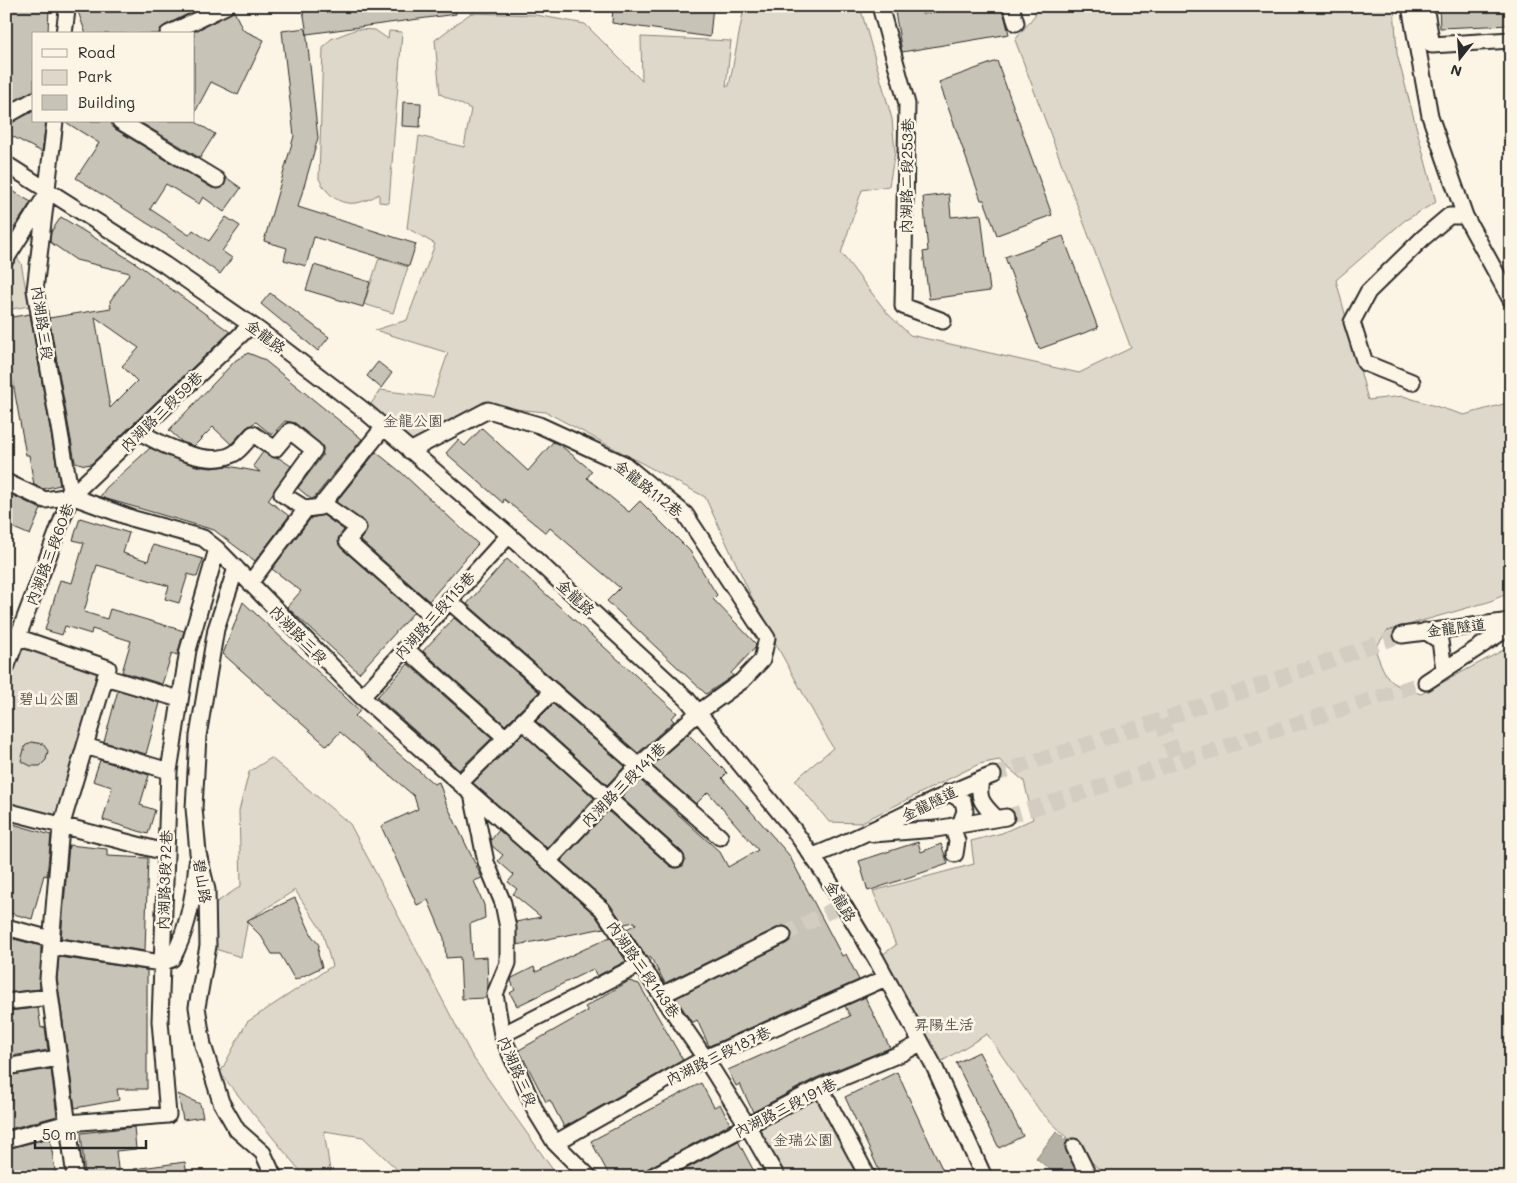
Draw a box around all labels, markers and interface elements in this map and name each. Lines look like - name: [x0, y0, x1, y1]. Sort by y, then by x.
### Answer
- legend: [32, 32, 195, 122]
- north arrow: [1434, 32, 1484, 82]
- text: Road: [78, 42, 115, 62]
- text: N: [1448, 60, 1464, 82]
- text: Park: [78, 66, 112, 86]
- text: Building: [78, 92, 135, 112]
- street label: 內湖路二段253巷: [895, 118, 917, 234]
- street label: 內湖路三段: [28, 284, 58, 362]
- street label: 金龍路: [242, 314, 290, 358]
- street label: 內湖路三段59巷: [115, 366, 207, 456]
- park label: 金龍公園: [383, 410, 443, 430]
- street label: 金龍路112巷: [611, 455, 687, 521]
- street label: 內湖路三段60巷: [20, 500, 78, 608]
- street label: 內湖路三段115巷: [389, 567, 479, 663]
- street label: 金龍路: [553, 574, 599, 620]
- street label: 內湖路三段: [266, 600, 332, 668]
- street label: 金龍隧道: [1425, 613, 1487, 641]
- park label: 碧山公園: [19, 688, 79, 708]
- street label: 內湖路三段141巷: [576, 737, 670, 831]
- street label: 金龍隧道: [898, 781, 960, 825]
- street label: 內湖路3段72巷: [152, 829, 176, 931]
- street label: 碧山路: [190, 857, 216, 905]
- street label: 金龍路: [821, 877, 861, 925]
- street label: 內湖路三段143巷: [603, 916, 685, 1022]
- park label: 昇陽生活: [914, 1014, 974, 1034]
- street label: 內湖路三段187巷: [662, 1021, 774, 1089]
- street label: 內湖路三段: [494, 1033, 542, 1109]
- street label: 內湖路三段191巷: [730, 1073, 840, 1141]
- scale bar: [35, 1118, 146, 1150]
- text: 50 m: [42, 1124, 77, 1144]
- park label: 金瑞公園: [773, 1129, 833, 1149]

